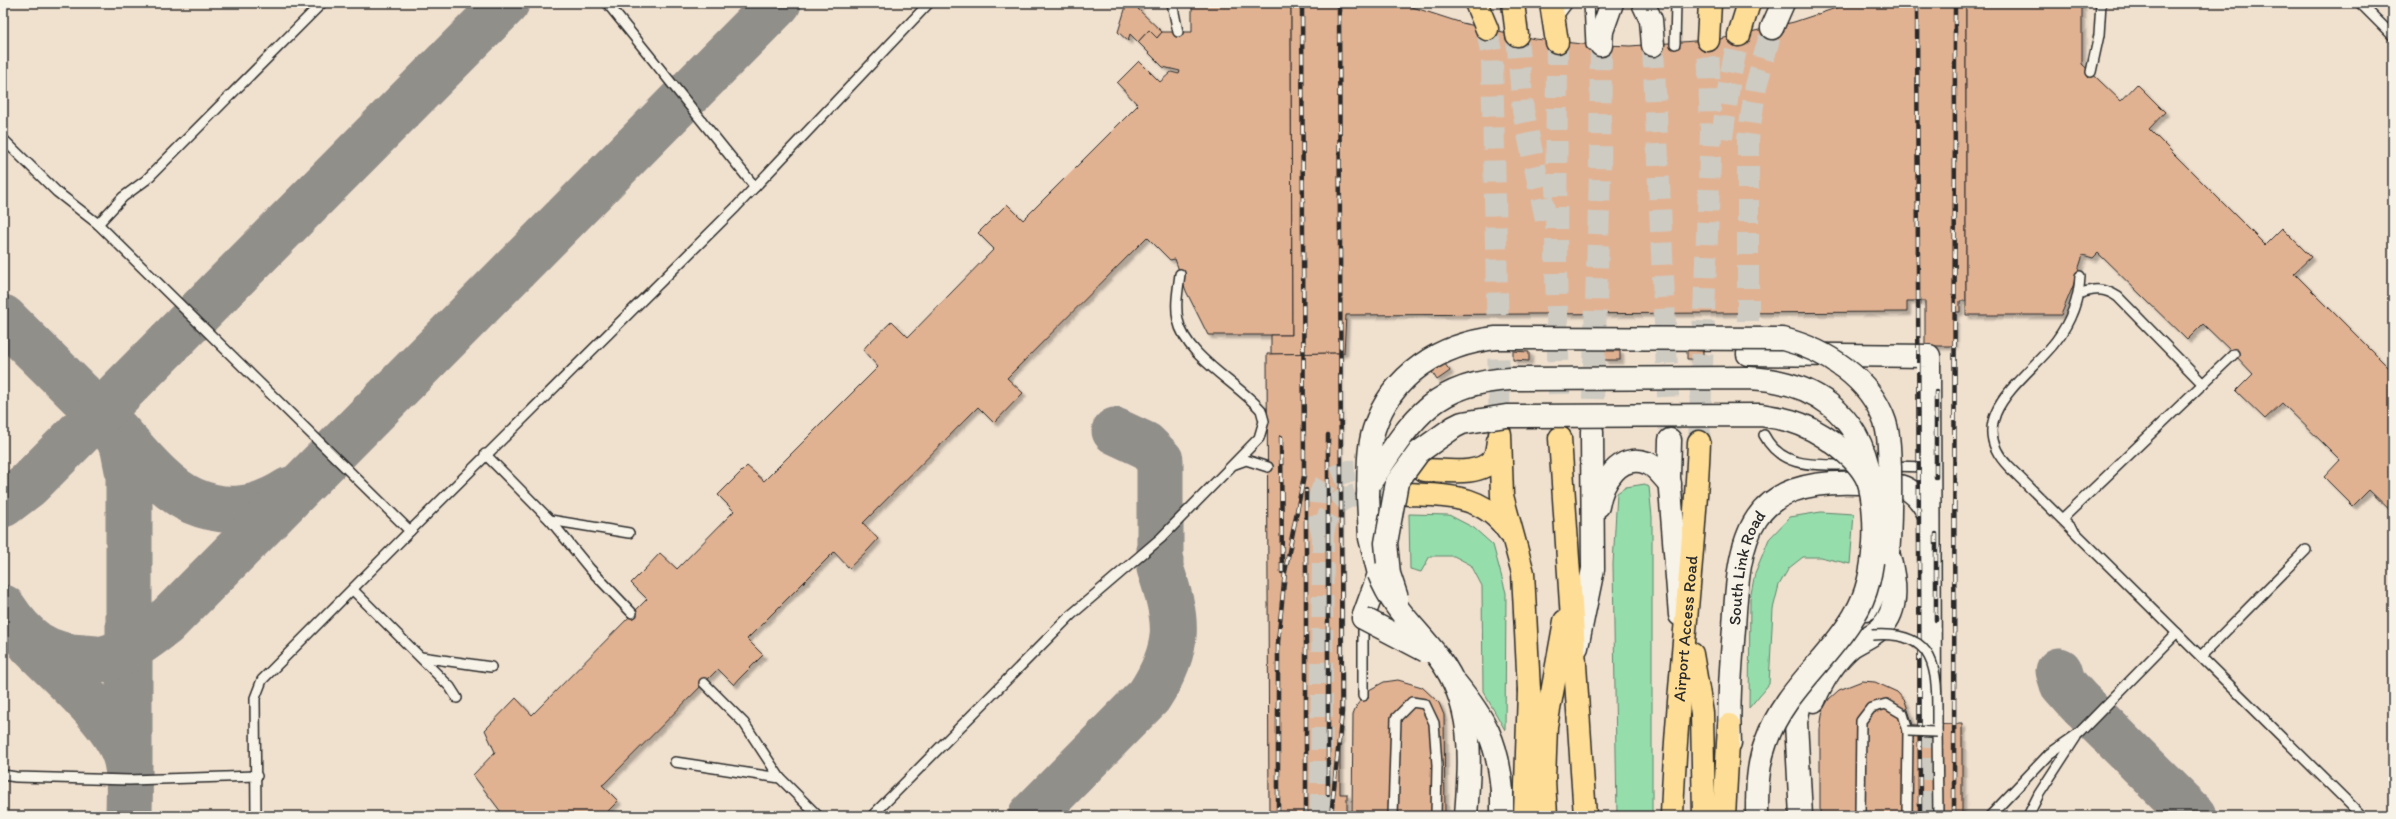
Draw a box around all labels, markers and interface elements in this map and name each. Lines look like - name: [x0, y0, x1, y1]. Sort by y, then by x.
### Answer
- street label: South Link Road: [1724, 506, 1769, 626]
- street label: Airport Access Road: [1669, 554, 1702, 702]

